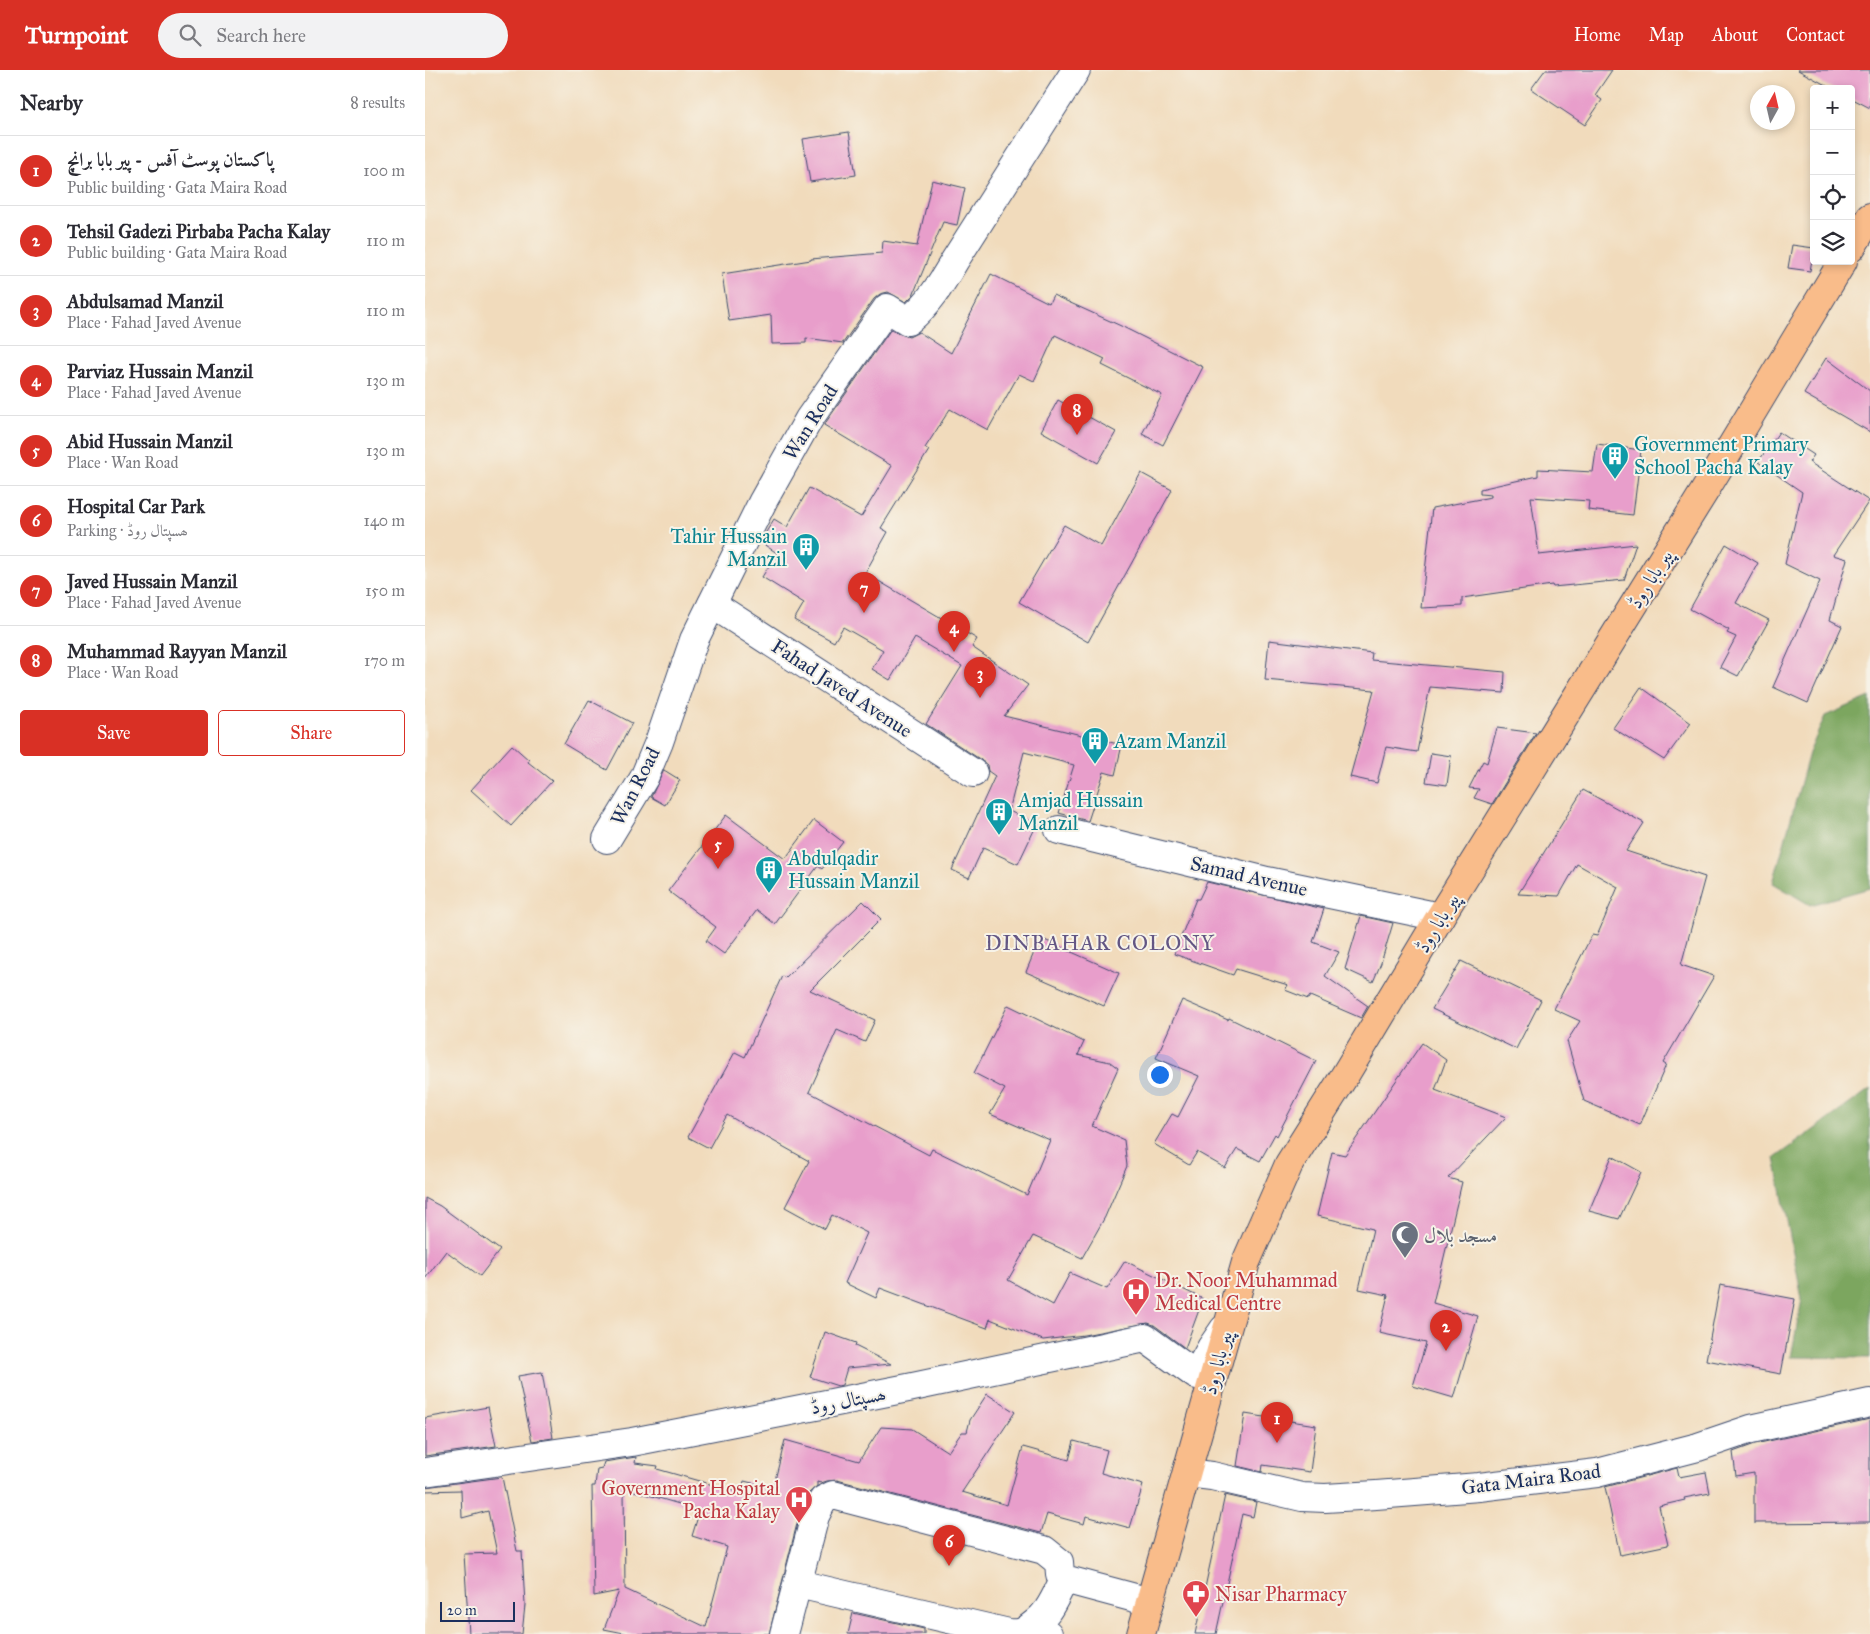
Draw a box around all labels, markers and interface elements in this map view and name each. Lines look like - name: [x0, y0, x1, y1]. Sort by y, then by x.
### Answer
- search box: [158, 13, 508, 58]
- text: Turnpoint: [25, 20, 128, 50]
- icon: search: [176, 21, 204, 49]
- text: Search here: [216, 24, 306, 47]
- text: Home: [1574, 24, 1621, 46]
- text: Map: [1649, 24, 1684, 46]
- text: About: [1712, 24, 1758, 46]
- text: Contact: [1786, 24, 1845, 46]
- north arrow: [1750, 85, 1795, 130]
- map controls: [1810, 85, 1855, 265]
- button: +: [1810, 85, 1855, 130]
- text: Nearby: [20, 90, 83, 116]
- text: 8 results: [350, 93, 405, 112]
- button: −: [1810, 130, 1855, 175]
- text: پاکستان پوسٹ آفس - پیر بابا برانچ: [67, 148, 274, 171]
- text: 1: [33, 161, 39, 180]
- text: 100 m: [363, 161, 405, 180]
- button: locate: [1810, 175, 1855, 220]
- text: Public building · Gata Maira Road: [67, 178, 287, 197]
- text: Tehsil Gadezi Pirbaba Pacha Kalay: [67, 220, 330, 243]
- button: layers: [1810, 220, 1855, 265]
- text: 2: [32, 231, 40, 250]
- text: 110 m: [366, 231, 405, 250]
- text: Public building · Gata Maira Road: [67, 243, 287, 262]
- text: Abdulsamad Manzil: [67, 290, 223, 313]
- text: 3: [33, 301, 39, 320]
- text: 110 m: [366, 301, 405, 320]
- text: Place · Fahad Javed Avenue: [67, 313, 241, 332]
- text: Parviaz Hussain Manzil: [67, 360, 253, 383]
- text: 4: [32, 371, 40, 390]
- text: 130 m: [366, 371, 405, 390]
- street label: Wan Road: [778, 380, 842, 464]
- text: Place · Fahad Javed Avenue: [67, 383, 241, 402]
- pin: 8: [1061, 394, 1093, 435]
- text: Abid Hussain Manzil: [67, 430, 233, 453]
- place label: Government Primary School Pacha Kalay: [1634, 432, 1809, 479]
- text: 5: [32, 441, 40, 460]
- text: 130 m: [366, 441, 405, 460]
- building icon: Government Primary School Pacha Kalay: [1600, 441, 1630, 480]
- text: Place · Wan Road: [67, 453, 178, 472]
- text: Hospital Car Park: [67, 495, 205, 518]
- text: 6: [32, 511, 40, 530]
- text: 140 m: [364, 511, 405, 530]
- text: Parking · ھسپتال روڈ: [67, 521, 188, 540]
- place label: Tahir Hussain Manzil: [671, 524, 788, 571]
- building icon: Tahir Hussain Manzil: [791, 532, 821, 571]
- street label: پیر بابا روڈ: [1623, 544, 1681, 615]
- text: Javed Hussain Manzil: [67, 570, 237, 593]
- pin: 7: [848, 572, 880, 613]
- text: 7: [32, 581, 40, 600]
- text: 150 m: [365, 581, 405, 600]
- text: Place · Fahad Javed Avenue: [67, 593, 241, 612]
- pin: 4: [938, 611, 970, 652]
- street label: Fahad Javed Avenue: [767, 634, 917, 743]
- text: Muhammad Rayyan Manzil: [67, 640, 287, 663]
- text: 8: [32, 651, 40, 670]
- text: 170 m: [364, 651, 405, 670]
- pin: 3: [964, 657, 996, 698]
- text: Place · Wan Road: [67, 663, 178, 682]
- button: Save: [20, 710, 208, 756]
- button: Share: [218, 710, 405, 756]
- building icon: Azam Manzil: [1080, 726, 1110, 765]
- place label: Azam Manzil: [1113, 729, 1227, 753]
- street label: Wan Road: [605, 743, 665, 829]
- place label: Amjad Hussain Manzil: [1017, 788, 1143, 835]
- building icon: Amjad Hussain Manzil: [984, 797, 1014, 836]
- pin: 5: [702, 828, 734, 869]
- place label: Abdulqadir Hussain Manzil: [787, 846, 920, 893]
- street label: Samad Avenue: [1188, 851, 1310, 901]
- building icon: Abdulqadir Hussain Manzil: [754, 855, 784, 894]
- street label: پیر بابا روڈ: [1410, 888, 1467, 959]
- district label: DINBAHAR COLONY: [985, 930, 1215, 956]
- your location: [1147, 1062, 1173, 1088]
- mosque icon: مسجد بلال: [1390, 1220, 1420, 1259]
- place label: مسجد بلال: [1424, 1223, 1497, 1247]
- place label: Dr. Noor Muhammad Medical Centre: [1155, 1268, 1338, 1315]
- hospital icon: Dr. Noor Muhammad Medical Centre: [1121, 1277, 1151, 1316]
- pin: 2: [1430, 1310, 1462, 1351]
- street label: پیر بابا روڈ: [1197, 1327, 1240, 1398]
- street label: ھسپتال روڈ: [808, 1381, 888, 1421]
- pin: 1: [1261, 1402, 1293, 1443]
- street label: Gata Maira Road: [1460, 1459, 1602, 1499]
- place label: Government Hospital Pacha Kalay: [601, 1476, 781, 1523]
- hospital icon: Government Hospital Pacha Kalay: [784, 1485, 814, 1524]
- pin: 6: [933, 1525, 965, 1566]
- pharmacy icon: Nisar Pharmacy: [1181, 1579, 1211, 1618]
- place label: Nisar Pharmacy: [1215, 1582, 1347, 1606]
- scale bar: [440, 1599, 515, 1622]
- text: 20 m: [447, 1602, 477, 1619]

